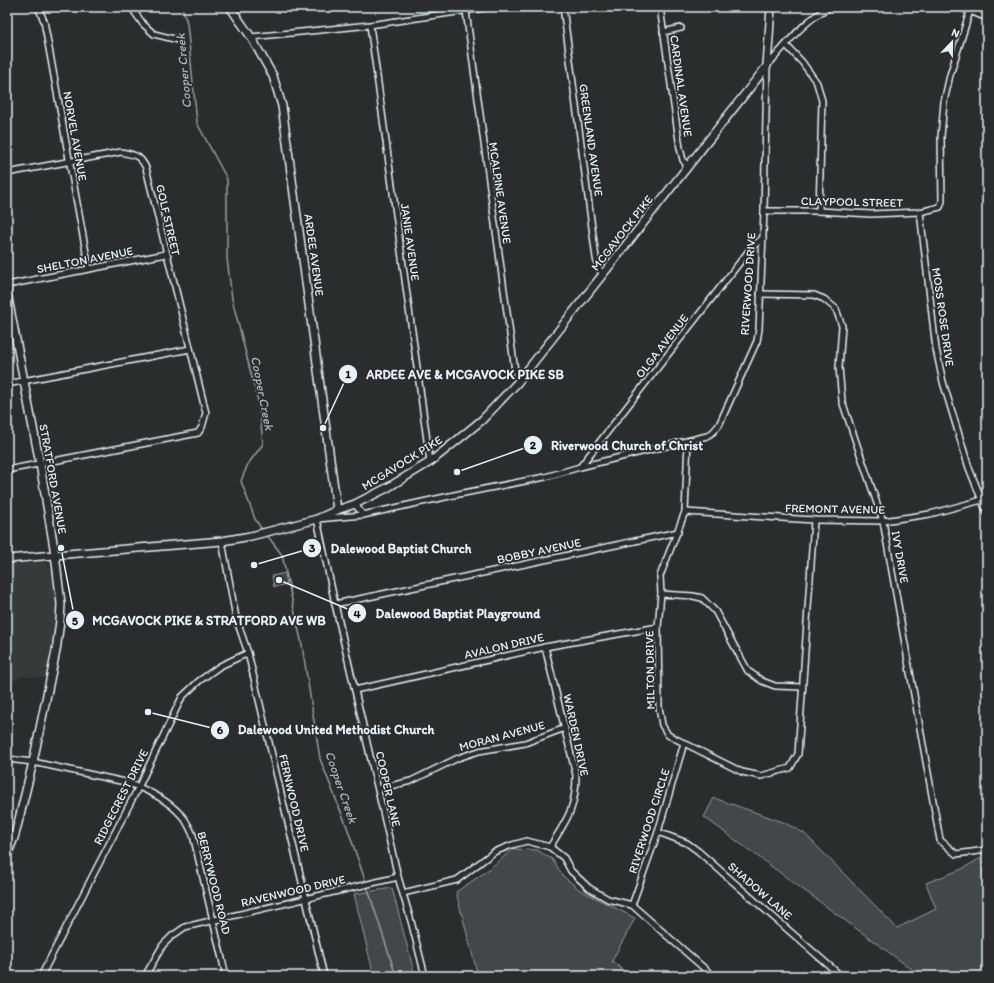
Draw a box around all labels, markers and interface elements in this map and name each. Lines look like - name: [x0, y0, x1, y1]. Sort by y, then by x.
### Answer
- north arrow: [932, 22, 972, 62]
- text: N: [950, 26, 961, 41]
- water label: Cooper Creek: [173, 32, 194, 109]
- street label: CARDINAL AVENUE: [667, 34, 695, 138]
- street label: GREENLAND AVENUE: [576, 83, 606, 197]
- street label: NORVEL AVENUE: [60, 90, 90, 182]
- street label: MCALPINE AVENUE: [486, 141, 514, 245]
- street label: GOLF STREET: [153, 183, 183, 257]
- street label: MCGAVOCK PIKE: [588, 192, 656, 274]
- street label: CLAYPOOL STREET: [801, 194, 903, 210]
- street label: JANIE AVENUE: [398, 202, 422, 282]
- street label: ARDEE AVENUE: [301, 213, 327, 297]
- street label: RIVERWOOD DRIVE: [737, 232, 759, 336]
- street label: SHELTON AVENUE: [36, 244, 135, 276]
- street label: MOSS ROSE DRIVE: [929, 267, 957, 368]
- street label: OLGA AVENUE: [633, 311, 692, 381]
- water label: Cooper Creek: [248, 355, 277, 433]
- callout: ARDEE AVE & MCGAVOCK PIKE SB: [338, 362, 571, 387]
- text: 1: [345, 367, 351, 381]
- text: ARDEE AVE & MCGAVOCK PIKE SB: [365, 367, 564, 382]
- street label: STRATFORD AVENUE: [36, 423, 70, 535]
- street label: MCGAVOCK PIKE: [359, 433, 445, 493]
- callout: Riverwood Church of Christ: [523, 433, 712, 458]
- text: 2: [530, 438, 537, 452]
- text: Riverwood Church of Christ: [551, 438, 703, 453]
- street label: FREMONT AVENUE: [785, 501, 885, 517]
- street label: IVY DRIVE: [888, 530, 912, 585]
- street label: BOBBY AVENUE: [496, 535, 583, 567]
- callout: Dalewood Baptist Church: [302, 536, 480, 561]
- text: 3: [309, 541, 316, 555]
- text: Dalewood Baptist Church: [331, 541, 472, 557]
- callout: Dalewood Baptist Playground: [347, 601, 548, 626]
- text: Dalewood Baptist Playground: [376, 606, 541, 622]
- text: 4: [353, 607, 361, 621]
- callout: MCGAVOCK PIKE & STRATFORD AVE WB: [65, 608, 333, 633]
- text: MCGAVOCK PIKE & STRATFORD AVE WB: [92, 613, 326, 628]
- text: 5: [72, 614, 79, 628]
- street label: AVALON DRIVE: [463, 630, 545, 662]
- street label: MILTON DRIVE: [642, 630, 658, 710]
- street label: WARDEN DRIVE: [560, 693, 592, 778]
- callout: Dalewood United Methodist Church: [210, 717, 442, 742]
- street label: MORAN AVENUE: [458, 718, 547, 754]
- text: Dalewood United Methodist Church: [238, 722, 435, 737]
- text: 6: [217, 723, 224, 737]
- street label: RIDGECREST DRIVE: [91, 747, 151, 847]
- water label: Cooper Creek: [322, 749, 361, 826]
- street label: COOPER LANE: [372, 750, 404, 828]
- street label: FERNWOOD DRIVE: [276, 753, 312, 853]
- street label: RIVERWOOD CIRCLE: [625, 767, 673, 875]
- street label: BERRYWOOD ROAD: [194, 830, 234, 936]
- street label: SHADOW LANE: [725, 859, 795, 923]
- street label: RAVENWOOD DRIVE: [239, 872, 347, 910]

